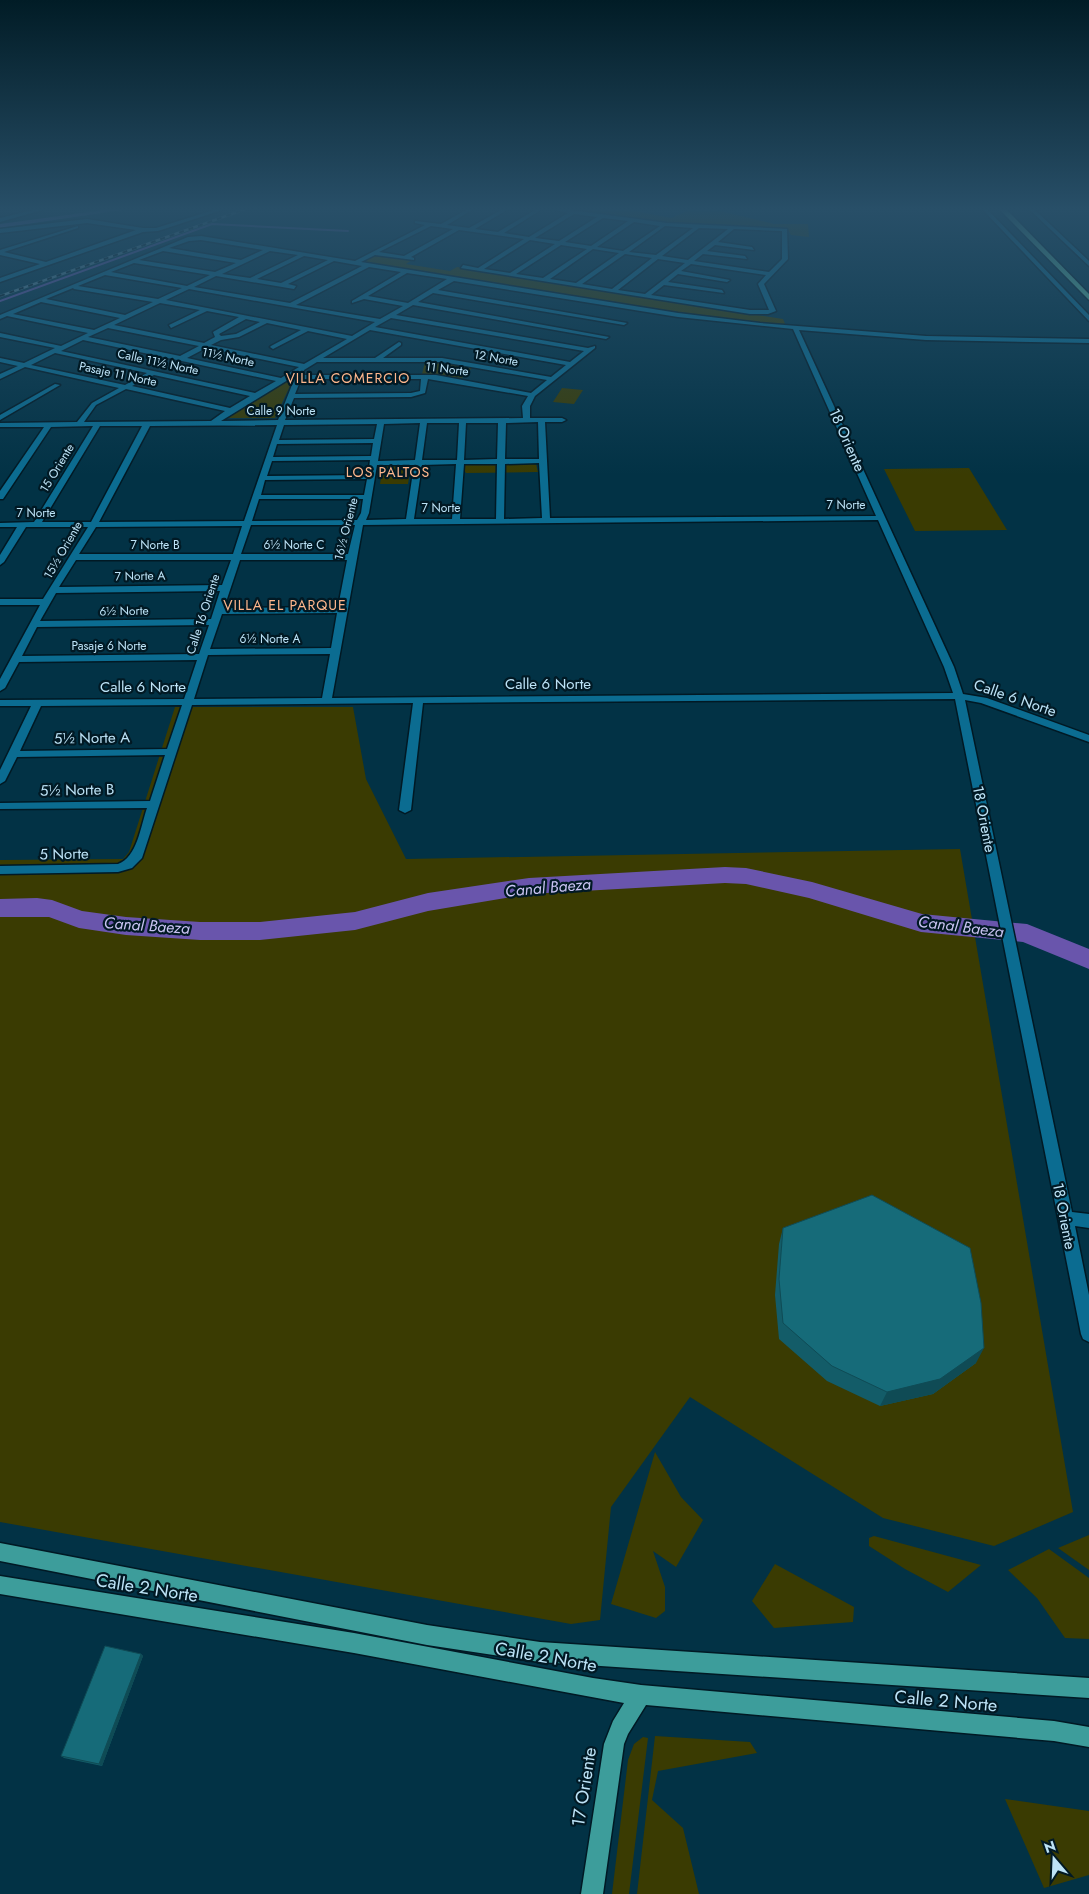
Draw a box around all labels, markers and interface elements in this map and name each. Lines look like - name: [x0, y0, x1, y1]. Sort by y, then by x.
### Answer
- street label: 11½ Norte: [200, 343, 256, 371]
- street label: Calle 11½ Norte: [116, 345, 200, 379]
- street label: 12 Norte: [472, 345, 520, 371]
- street label: Pasaje 11 Norte: [78, 357, 158, 391]
- street label: 11 Norte: [424, 357, 470, 381]
- district label: VILLA COMERCIO: [286, 368, 410, 388]
- street label: Calle 9 Norte: [247, 402, 315, 420]
- street label: 18 Oriente: [823, 405, 871, 475]
- street label: 15 Oriente: [35, 440, 79, 496]
- district label: LOS PALTOS: [346, 462, 430, 482]
- street label: 16½ Oriente: [330, 496, 362, 562]
- street label: 7 Norte: [827, 496, 865, 514]
- street label: 7 Norte: [422, 499, 460, 517]
- street label: 7 Norte: [17, 504, 55, 522]
- street label: 15½ Oriente: [39, 518, 87, 582]
- street label: 7 Norte B: [130, 536, 180, 554]
- street label: 6½ Norte C: [263, 536, 325, 554]
- street label: 7 Norte A: [115, 567, 165, 585]
- street label: Calle 16 Oriente: [182, 572, 224, 656]
- district label: VILLA EL PARQUE: [223, 595, 347, 615]
- street label: 6½ Norte: [99, 602, 149, 620]
- street label: 6½ Norte A: [240, 630, 301, 648]
- street label: Pasaje 6 Norte: [72, 637, 146, 655]
- street label: Calle 6 Norte: [505, 673, 591, 695]
- street label: Calle 6 Norte: [971, 674, 1060, 722]
- street label: Calle 6 Norte: [100, 676, 186, 698]
- street label: 5½ Norte A: [54, 726, 130, 750]
- street label: 5½ Norte B: [40, 778, 114, 802]
- street label: 18 Oriente: [967, 784, 1001, 854]
- street label: 5 Norte: [39, 843, 89, 865]
- water label: Canal Baeza: [504, 872, 592, 903]
- water label: Canal Baeza: [917, 910, 1005, 943]
- water label: Canal Baeza: [103, 911, 191, 940]
- street label: 18 Oriente: [1047, 1181, 1081, 1251]
- street label: Calle 2 Norte: [94, 1567, 200, 1609]
- street label: Calle 2 Norte: [493, 1635, 599, 1679]
- street label: Calle 2 Norte: [894, 1684, 998, 1718]
- street label: 17 Oriente: [565, 1745, 603, 1829]
- north arrow: [1029, 1834, 1079, 1884]
- text: N: [1041, 1835, 1058, 1858]

